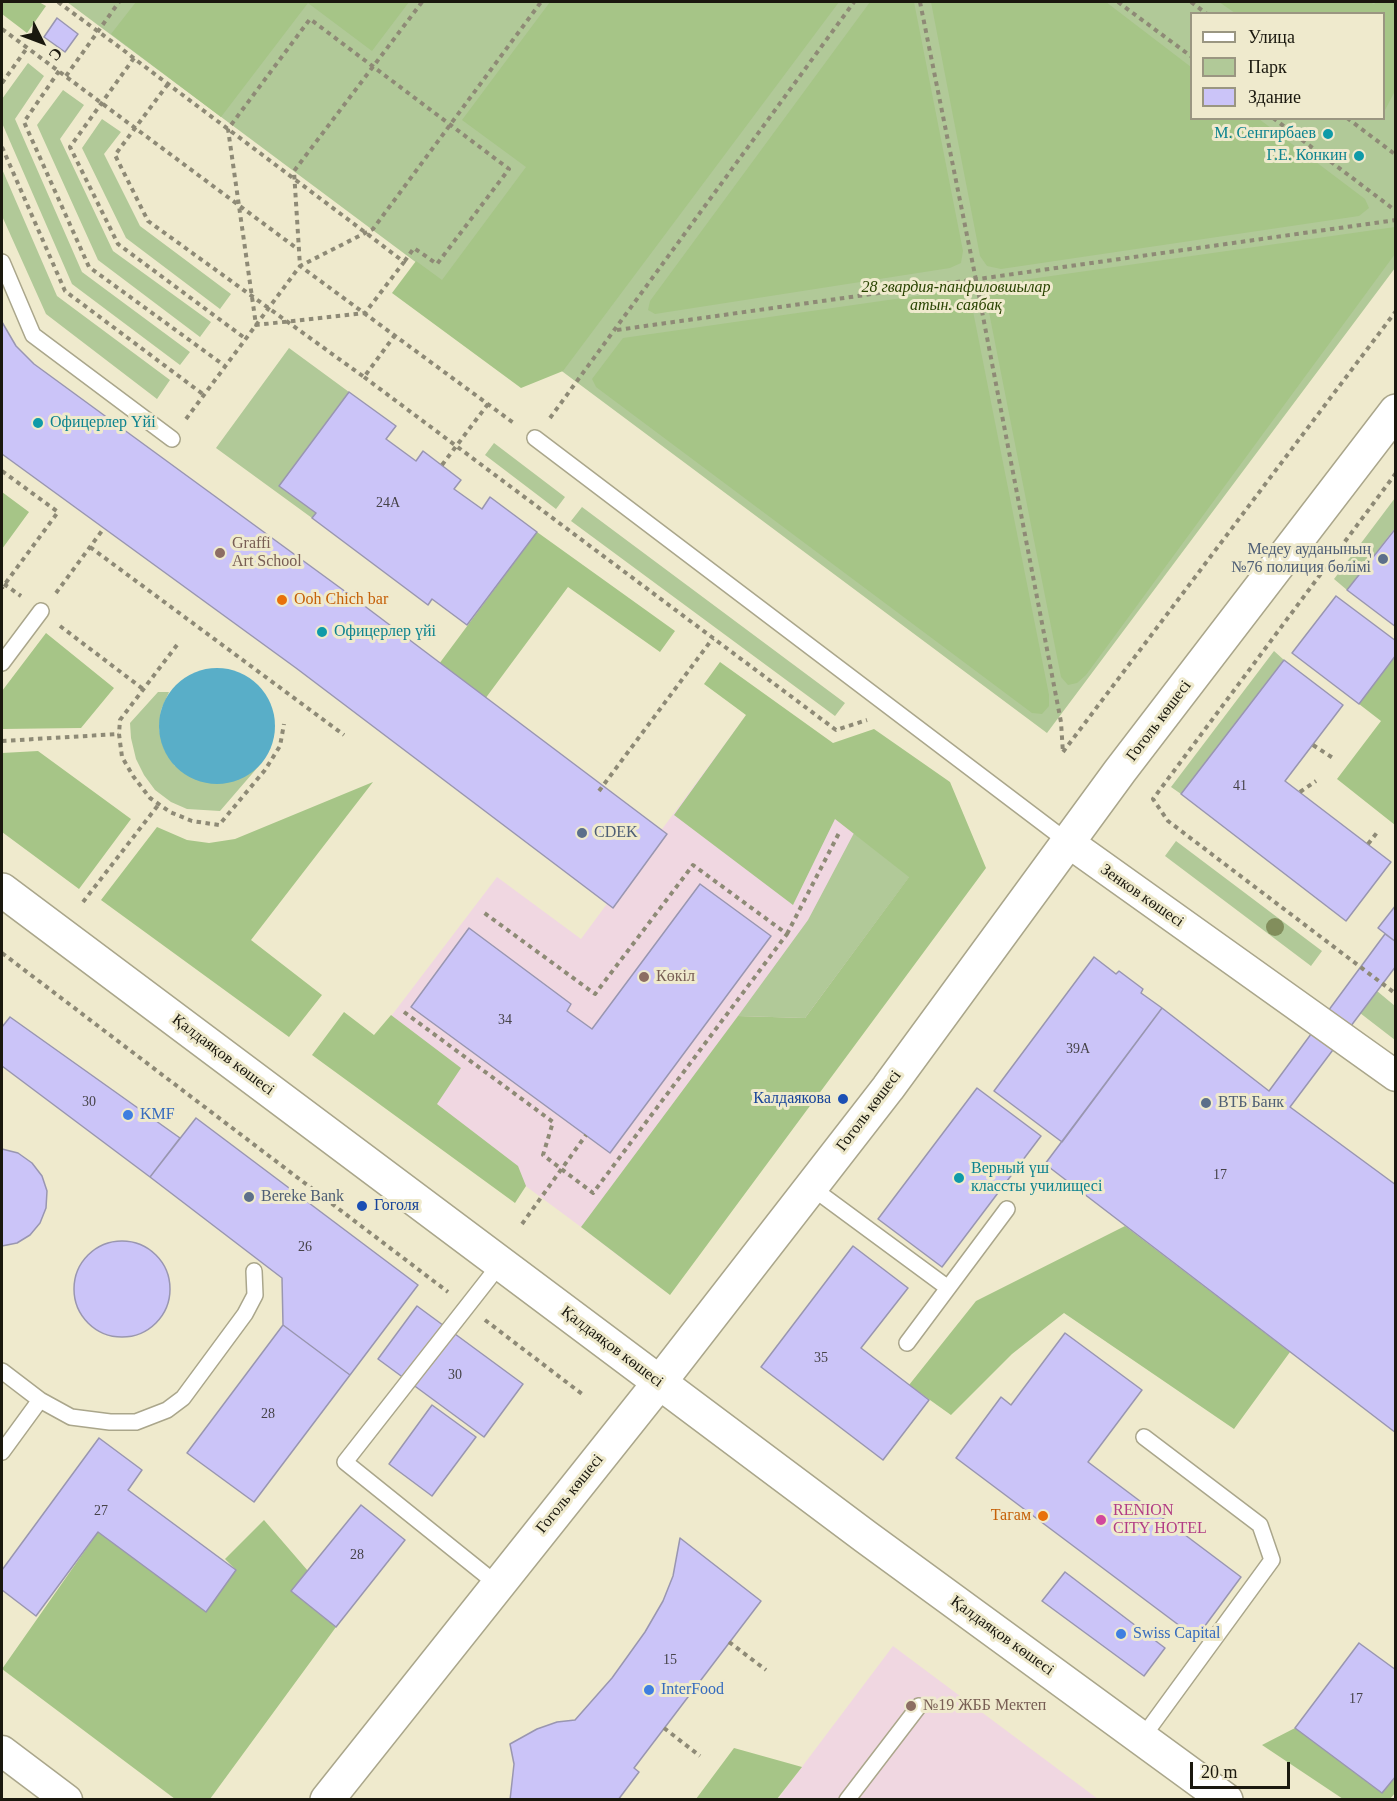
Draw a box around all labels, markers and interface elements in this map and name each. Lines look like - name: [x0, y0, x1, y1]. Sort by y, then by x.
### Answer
- north arrow: [12, 12, 72, 72]
- legend: [1190, 12, 1385, 120]
- text: Улица: [1248, 27, 1295, 47]
- text: С: [46, 44, 66, 64]
- text: Парк: [1248, 57, 1287, 77]
- text: Здание: [1248, 87, 1301, 107]
- place label: М. Сенгирбаев: [1214, 124, 1316, 144]
- marker: М. Сенгирбаев: [1321, 127, 1335, 141]
- place label: Г.E. Конкин: [1266, 146, 1347, 166]
- marker: Г.E. Конкин: [1352, 149, 1366, 163]
- park label: 28 гвардия-панфиловшылар атын. саябақ: [861, 278, 1051, 316]
- place label: Офицерлер Үйі: [50, 413, 156, 433]
- marker: Офицерлер Үйі: [31, 416, 45, 430]
- house number: 24А: [376, 495, 400, 511]
- place label: Graffi Art School: [232, 534, 302, 572]
- place label: Медеу ауданының №76 полиция бөлімі: [1231, 540, 1371, 578]
- marker: Graffi Art School: [213, 546, 227, 560]
- marker: Медеу ауданының №76 полиция бөлімі: [1376, 552, 1390, 566]
- place label: Ooh Chich bar: [294, 590, 388, 610]
- marker: Ooh Chich bar: [275, 593, 289, 607]
- place label: Офицерлер үйі: [334, 622, 436, 642]
- marker: Офицерлер үйі: [315, 625, 329, 639]
- street label: Гоголь көшесі: [1122, 677, 1196, 765]
- house number: 41: [1233, 778, 1247, 794]
- place label: CDEK: [594, 823, 638, 843]
- marker: CDEK: [575, 826, 589, 840]
- street label: Зенков көшесі: [1097, 860, 1187, 932]
- place label: Көкіл: [656, 967, 695, 987]
- marker: Көкіл: [637, 970, 651, 984]
- street label: Қалдаяқов көшесі: [168, 1010, 278, 1100]
- house number: 34: [498, 1012, 512, 1028]
- house number: 39А: [1066, 1041, 1090, 1057]
- street label: Гоголь көшесі: [832, 1067, 906, 1155]
- place label: Калдаякова: [753, 1089, 831, 1109]
- marker: Калдаякова: [836, 1092, 850, 1106]
- place label: ВТБ Банк: [1218, 1093, 1284, 1113]
- house number: 30: [82, 1094, 96, 1110]
- marker: ВТБ Банк: [1199, 1096, 1213, 1110]
- place label: KMF: [140, 1105, 175, 1125]
- marker: KMF: [121, 1108, 135, 1122]
- place label: Верный үш классты училищесі: [971, 1159, 1102, 1197]
- house number: 17: [1213, 1167, 1227, 1183]
- marker: Верный үш классты училищесі: [952, 1171, 966, 1185]
- place label: Bereke Bank: [261, 1187, 344, 1207]
- marker: Bereke Bank: [242, 1190, 256, 1204]
- place label: Гоголя: [374, 1196, 419, 1216]
- marker: Гоголя: [355, 1199, 369, 1213]
- house number: 26: [298, 1239, 312, 1255]
- street label: Қалдаяқов көшесі: [557, 1302, 667, 1392]
- house number: 35: [814, 1350, 828, 1366]
- house number: 30: [448, 1367, 462, 1383]
- house number: 28: [261, 1406, 275, 1422]
- street label: Гоголь көшесі: [532, 1451, 608, 1537]
- place label: RENION CITY HOTEL: [1113, 1501, 1207, 1539]
- house number: 27: [94, 1503, 108, 1519]
- place label: Тагам: [991, 1506, 1031, 1526]
- marker: Тагам: [1036, 1509, 1050, 1523]
- marker: RENION CITY HOTEL: [1094, 1513, 1108, 1527]
- house number: 28: [350, 1547, 364, 1563]
- street label: Қалдаяқов көшесі: [947, 1592, 1057, 1680]
- place label: Swiss Capital: [1133, 1624, 1221, 1644]
- marker: Swiss Capital: [1114, 1627, 1128, 1641]
- house number: 15: [663, 1652, 677, 1668]
- place label: InterFood: [661, 1680, 724, 1700]
- marker: InterFood: [642, 1683, 656, 1697]
- house number: 17: [1349, 1691, 1363, 1707]
- place label: №19 ЖББ Мектеп: [923, 1696, 1046, 1716]
- marker: №19 ЖББ Мектеп: [904, 1699, 918, 1713]
- scale bar: [1193, 1750, 1294, 1788]
- text: 20 m: [1201, 1762, 1238, 1782]

